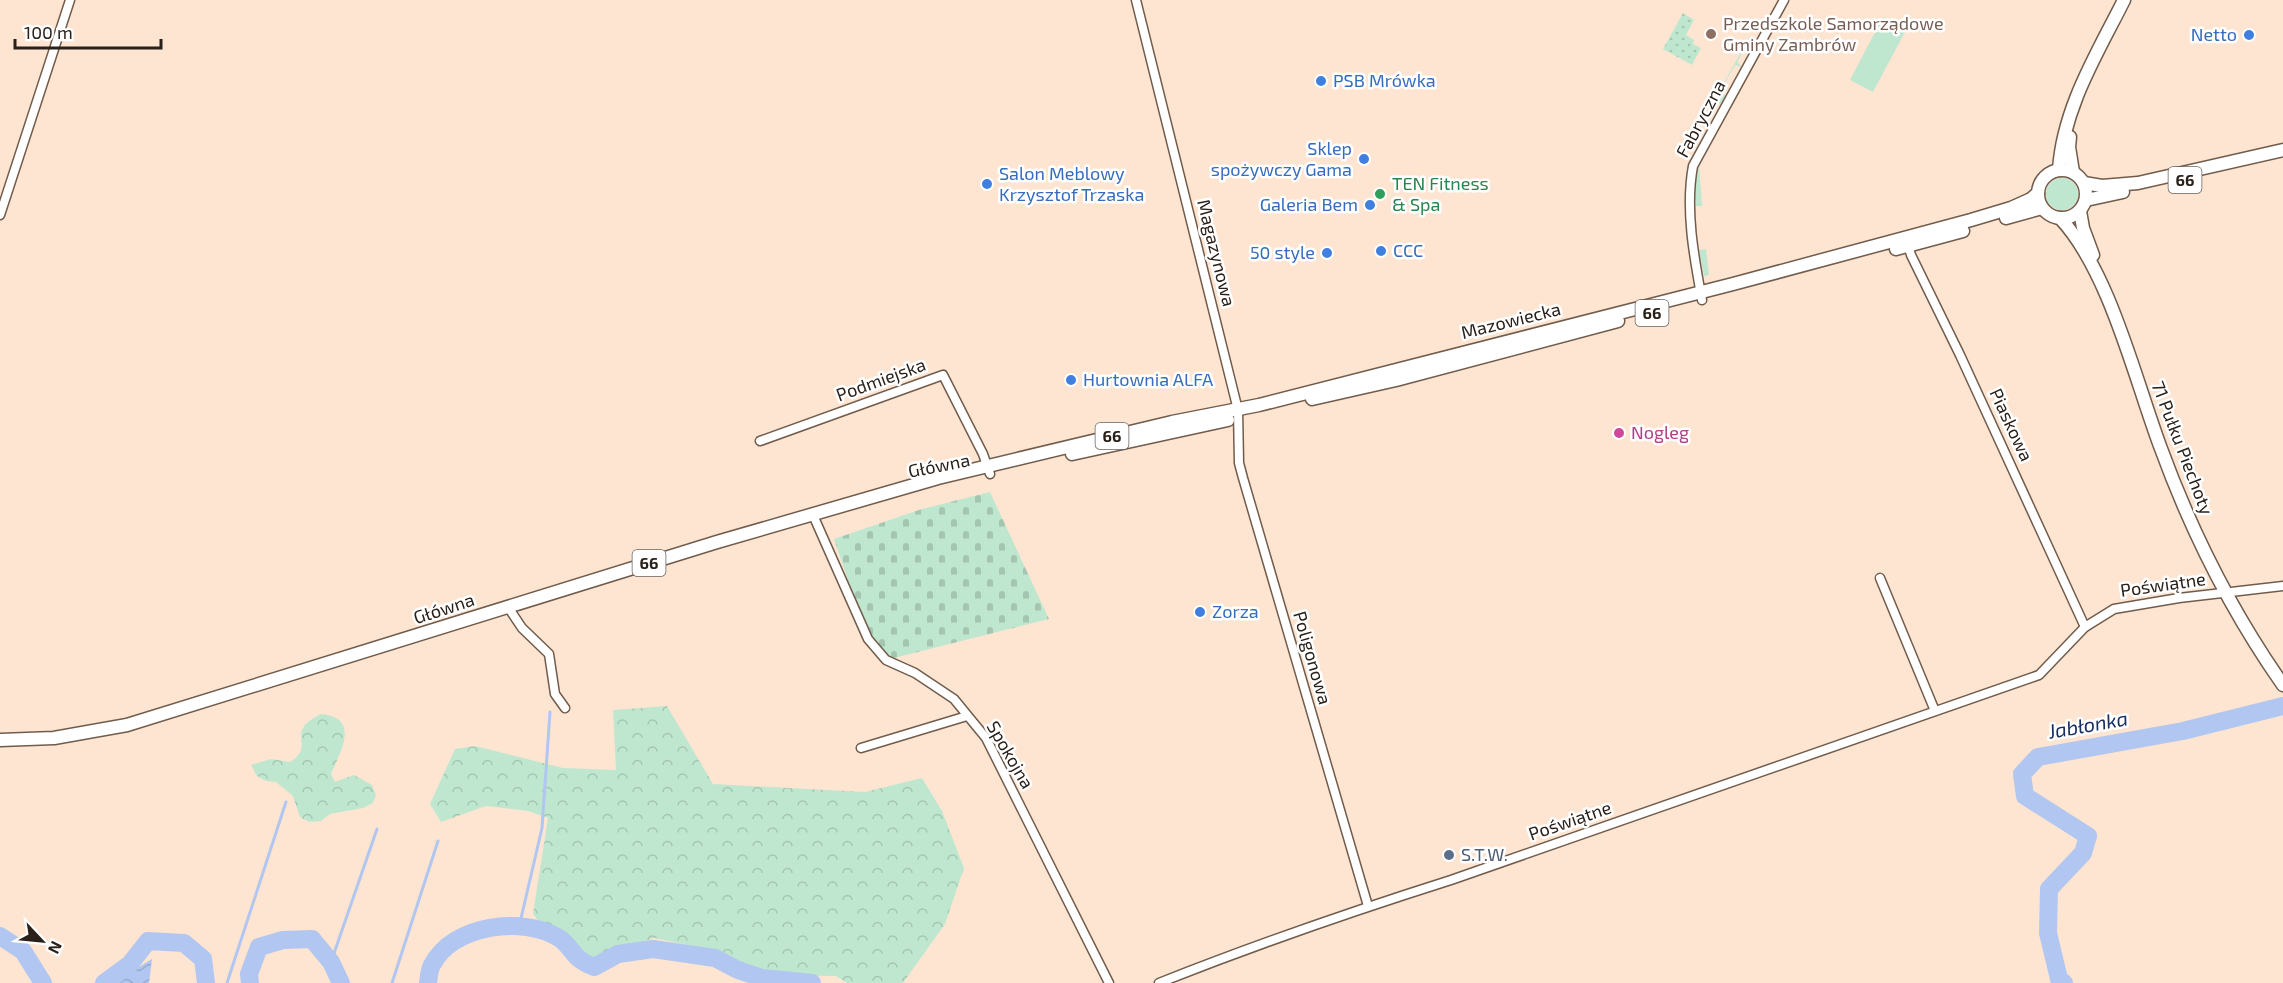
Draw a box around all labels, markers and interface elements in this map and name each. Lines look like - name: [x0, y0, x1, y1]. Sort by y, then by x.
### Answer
- scale bar: [15, 12, 160, 50]
- place label: Przedszkole Samorządowe Gminy Zambrów: [1723, 12, 1944, 55]
- text: 100 m: [24, 21, 73, 43]
- place label: Netto: [2191, 23, 2237, 45]
- marker: Przedszkole Samorządowe Gminy Zambrów: [1704, 27, 1718, 41]
- marker: Netto: [2242, 28, 2256, 42]
- place label: PSB Mrówka: [1333, 69, 1436, 91]
- marker: PSB Mrówka: [1314, 74, 1328, 88]
- street label: Fabryczna: [1671, 76, 1730, 161]
- place label: Sklep spożywczy Gama: [1211, 137, 1352, 180]
- marker: Sklep spożywczy Gama: [1357, 152, 1371, 166]
- place label: Salon Meblowy Krzysztof Trzaska: [999, 162, 1144, 205]
- road number: 66: [2168, 167, 2202, 193]
- place label: TEN Fitness & Spa: [1392, 172, 1489, 215]
- marker: Salon Meblowy Krzysztof Trzaska: [980, 177, 994, 191]
- marker: TEN Fitness & Spa: [1373, 187, 1387, 201]
- place label: Galeria Bem: [1260, 193, 1358, 215]
- street label: Magazynowa: [1193, 197, 1241, 309]
- marker: Galeria Bem: [1363, 198, 1377, 212]
- place label: CCC: [1393, 239, 1423, 261]
- place label: 50 style: [1250, 241, 1315, 263]
- marker: CCC: [1374, 244, 1388, 258]
- marker: 50 style: [1320, 246, 1334, 260]
- street label: Mazowiecka: [1459, 297, 1563, 343]
- road number: 66: [1636, 300, 1668, 326]
- street label: Podmiejska: [833, 353, 928, 405]
- place label: Hurtownia ALFA: [1083, 368, 1214, 390]
- marker: Hurtownia ALFA: [1064, 373, 1078, 387]
- street label: 71 Pułku Piechoty: [2147, 378, 2219, 518]
- street label: Piaskowa: [1985, 385, 2038, 465]
- place label: Nogleg: [1631, 421, 1689, 443]
- road number: 66: [1096, 423, 1128, 449]
- marker: Nogleg: [1612, 426, 1626, 440]
- street label: Główna: [906, 448, 972, 482]
- road number: 66: [632, 550, 666, 576]
- street label: Poświątne: [2119, 567, 2207, 601]
- street label: Główna: [411, 588, 477, 628]
- place label: Zorza: [1212, 600, 1259, 622]
- marker: Zorza: [1193, 605, 1207, 619]
- street label: Poligonowa: [1289, 609, 1337, 707]
- water label: Jabłonka: [2045, 705, 2129, 743]
- street label: Spokojna: [983, 717, 1039, 792]
- street label: Poświątne: [1525, 796, 1614, 844]
- place label: S.T.W.: [1461, 843, 1508, 865]
- marker: S.T.W.: [1442, 848, 1456, 862]
- north arrow: [12, 911, 72, 971]
- text: N: [45, 938, 67, 957]

